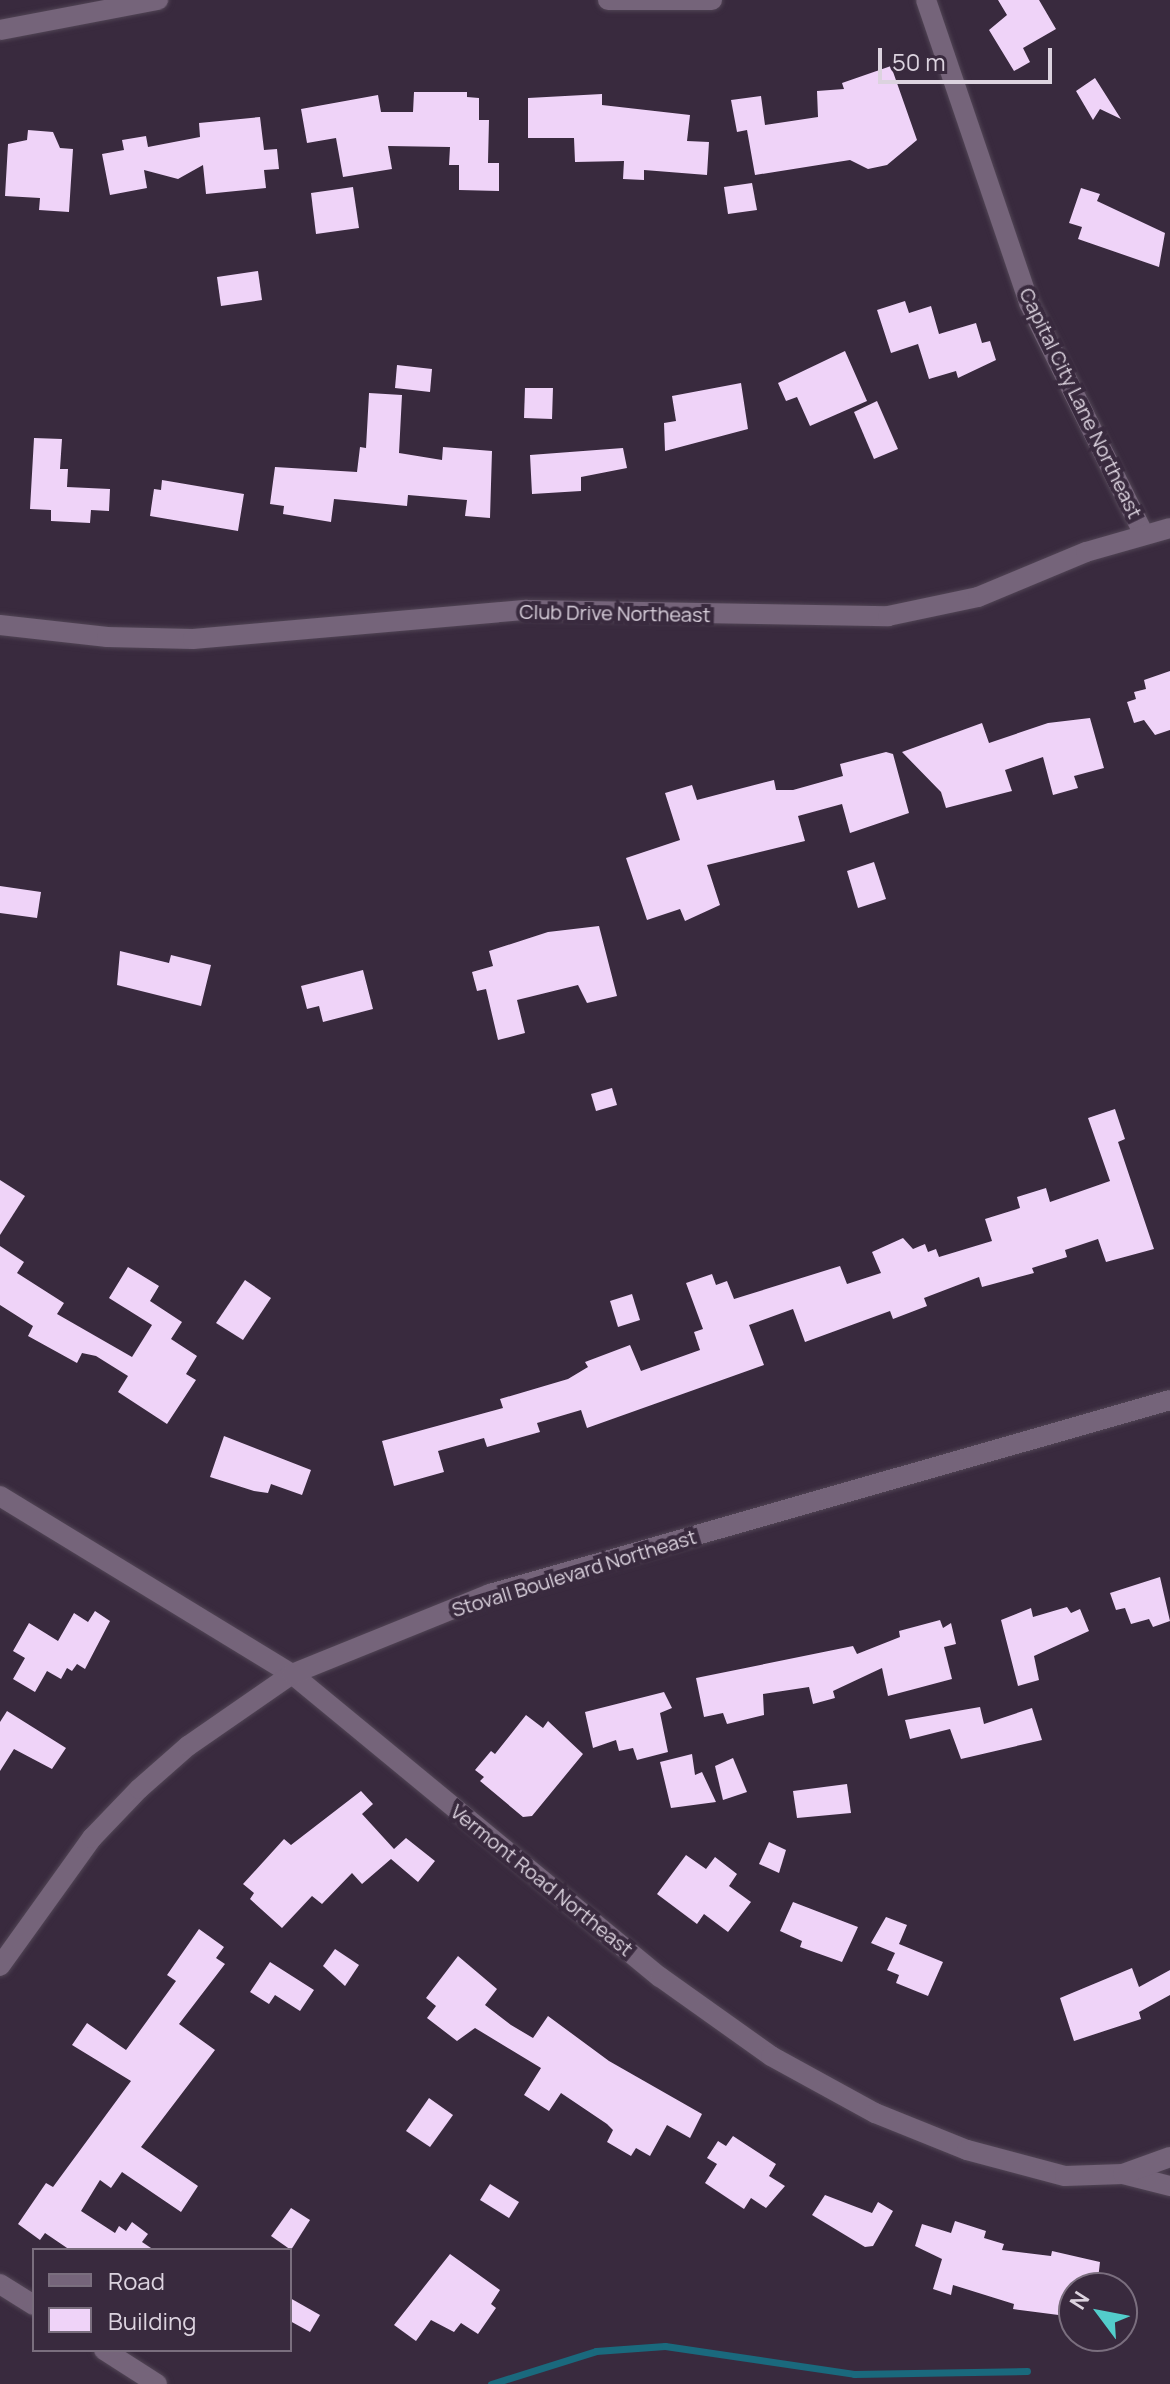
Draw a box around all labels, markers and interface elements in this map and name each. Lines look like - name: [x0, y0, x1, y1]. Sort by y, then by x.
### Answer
- scale bar: [882, 32, 1056, 82]
- text: 50 m: [892, 45, 946, 78]
- street label: Capital City Lane Northeast: [1015, 284, 1147, 522]
- street label: Club Drive Northeast: [519, 599, 711, 627]
- street label: Stovall Boulevard Northeast: [449, 1524, 699, 1622]
- street label: Vermont Road Northeast: [446, 1799, 638, 1961]
- legend: [32, 2248, 292, 2352]
- text: Road: [108, 2264, 165, 2297]
- north arrow: [1058, 2272, 1138, 2352]
- text: N: [1062, 2286, 1096, 2315]
- text: Building: [108, 2304, 196, 2337]

